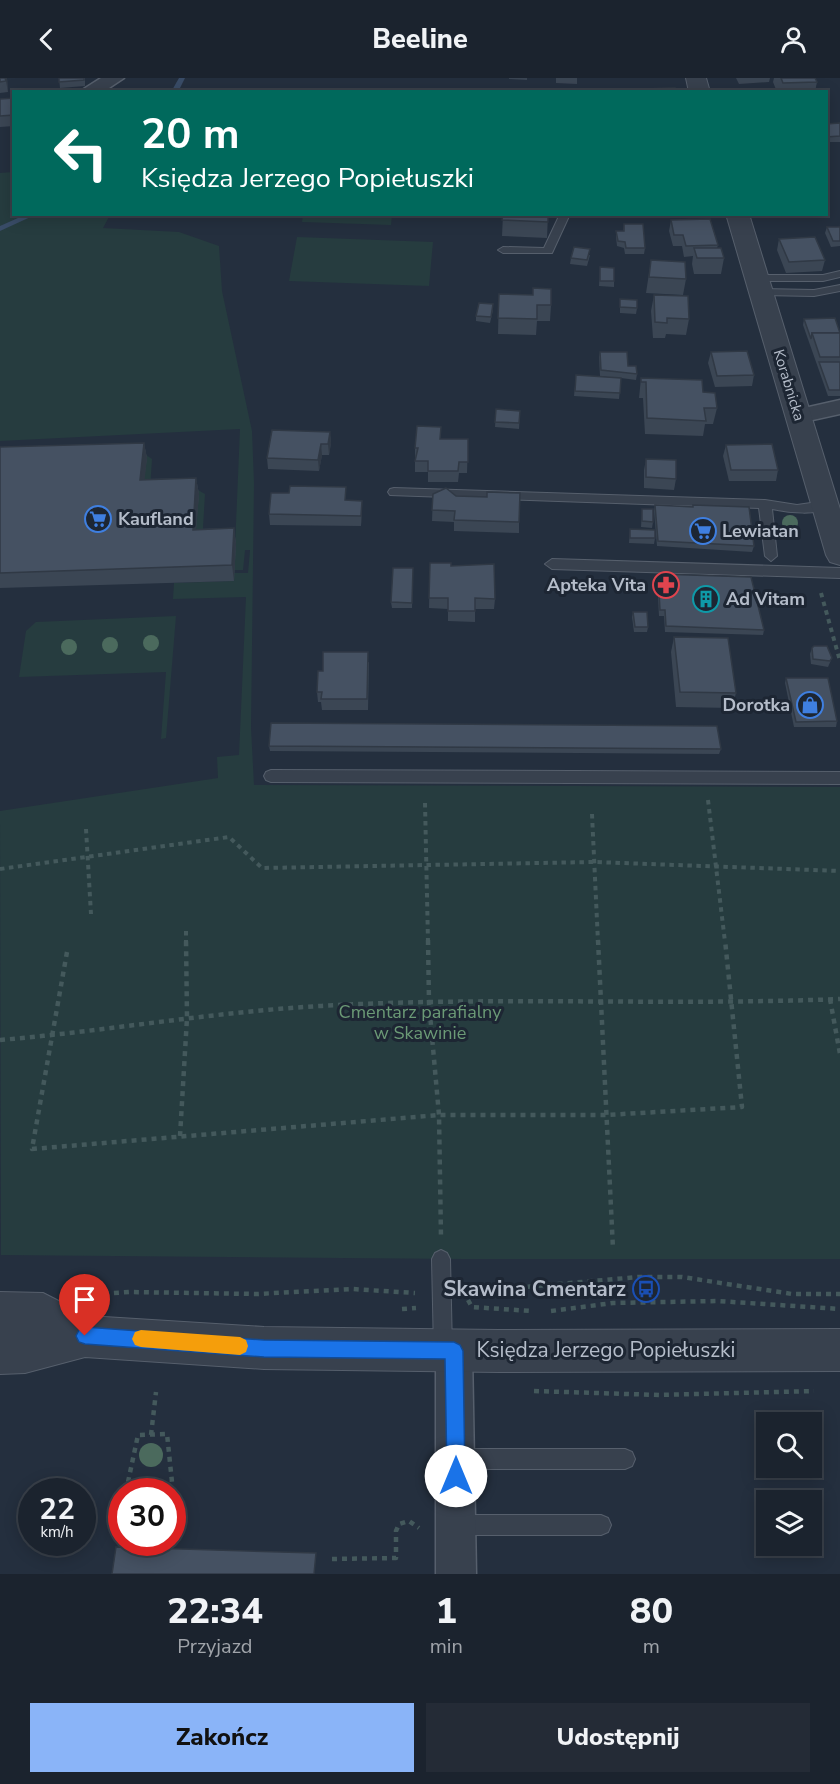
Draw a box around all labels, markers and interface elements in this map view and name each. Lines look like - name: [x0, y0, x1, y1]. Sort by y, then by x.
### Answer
- text: Beeline: [372, 21, 468, 58]
- icon: back: [30, 23, 63, 56]
- icon: person: [777, 23, 810, 56]
- text: 20 m: [141, 106, 240, 163]
- icon: left: [42, 114, 120, 192]
- text: Księdza Jerzego Popiełuszki: [141, 160, 474, 197]
- street label: Korabnicka: [769, 347, 809, 423]
- supermarket icon: Kaufland: [83, 504, 113, 534]
- place label: Kaufland: [118, 507, 194, 531]
- supermarket icon: Lewiatan: [688, 516, 718, 546]
- place label: Lewiatan: [722, 519, 799, 543]
- pharmacy icon: Apteka Vita: [651, 570, 681, 600]
- place label: Apteka Vita: [547, 573, 646, 597]
- building icon: Ad Vitam: [691, 584, 721, 614]
- place label: Ad Vitam: [726, 587, 805, 611]
- shop icon: Dorotka: [795, 690, 825, 720]
- place label: Dorotka: [722, 693, 790, 717]
- park label: Cmentarz parafialny w Skawinie: [339, 1000, 502, 1045]
- pin: [59, 1274, 110, 1336]
- bus stop icon: Skawina Cmentarz: [631, 1274, 661, 1304]
- place label: Skawina Cmentarz: [443, 1275, 626, 1303]
- icon: arrive: [68, 1283, 101, 1316]
- street label: Księdza Jerzego Popiełuszki: [477, 1336, 735, 1364]
- map controls: [756, 1412, 822, 1556]
- button: search: [756, 1412, 822, 1478]
- position arrow: [424, 1444, 488, 1508]
- speed limit sign: 30: [108, 1478, 186, 1556]
- text: 22: [39, 1489, 75, 1530]
- button: layers: [756, 1490, 822, 1556]
- text: km/h: [40, 1522, 74, 1542]
- text: 22:34: [167, 1587, 263, 1636]
- text: 1: [435, 1587, 457, 1636]
- text: 80: [630, 1587, 673, 1636]
- text: Przyjazd: [177, 1633, 252, 1660]
- text: min: [430, 1633, 463, 1660]
- text: m: [643, 1633, 660, 1660]
- button: Zakończ: [30, 1703, 414, 1772]
- button: Udostępnij: [426, 1703, 810, 1772]

